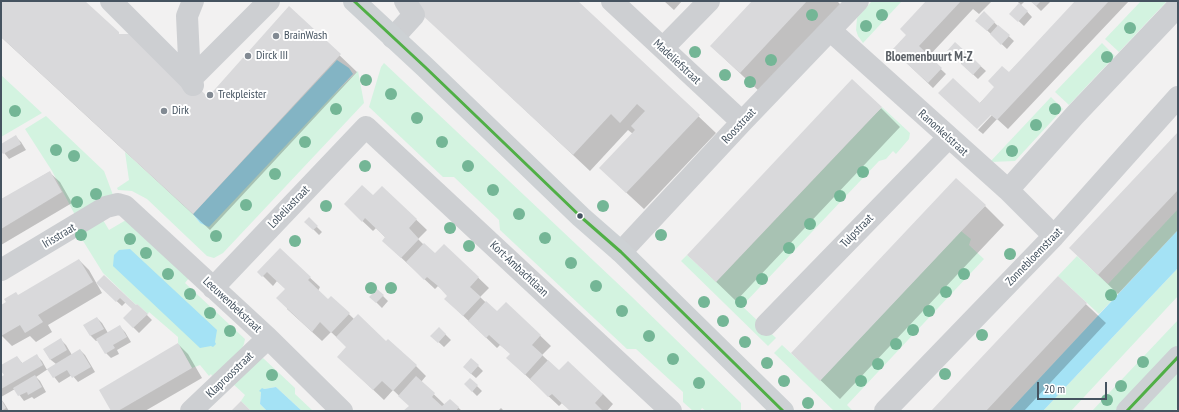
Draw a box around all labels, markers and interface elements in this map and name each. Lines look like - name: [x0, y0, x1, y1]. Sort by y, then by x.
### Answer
- place label: BrainWash: [284, 29, 327, 43]
- marker: BrainWash: [271, 31, 281, 41]
- street label: Madeliefstraat: [650, 36, 704, 88]
- place label: Dirck III: [256, 49, 288, 63]
- district label: Bloemenbuurt M-Z: [885, 49, 973, 65]
- marker: Dirck III: [243, 51, 253, 61]
- place label: Trekpleister: [218, 88, 266, 102]
- marker: Trekpleister: [205, 90, 215, 100]
- place label: Dirk: [172, 104, 189, 118]
- street label: Roosstraat: [719, 105, 759, 147]
- marker: Dirk: [159, 106, 169, 116]
- street label: Ranonkelstraat: [915, 107, 971, 159]
- street label: Lobeliastraat: [265, 183, 313, 231]
- unlabelled marker: [575, 211, 585, 221]
- street label: Tulpstraat: [838, 211, 876, 251]
- street label: Irisstraat: [40, 220, 78, 252]
- street label: Zonnebloemstraat: [1003, 225, 1065, 289]
- street label: Kort-Ambachtlaan: [487, 238, 551, 300]
- street label: Leeuwenbekstraat: [200, 274, 264, 336]
- street label: Klaproosstraat: [203, 349, 257, 401]
- scale bar: [1039, 374, 1109, 400]
- text: 20 m: [1044, 381, 1065, 396]

